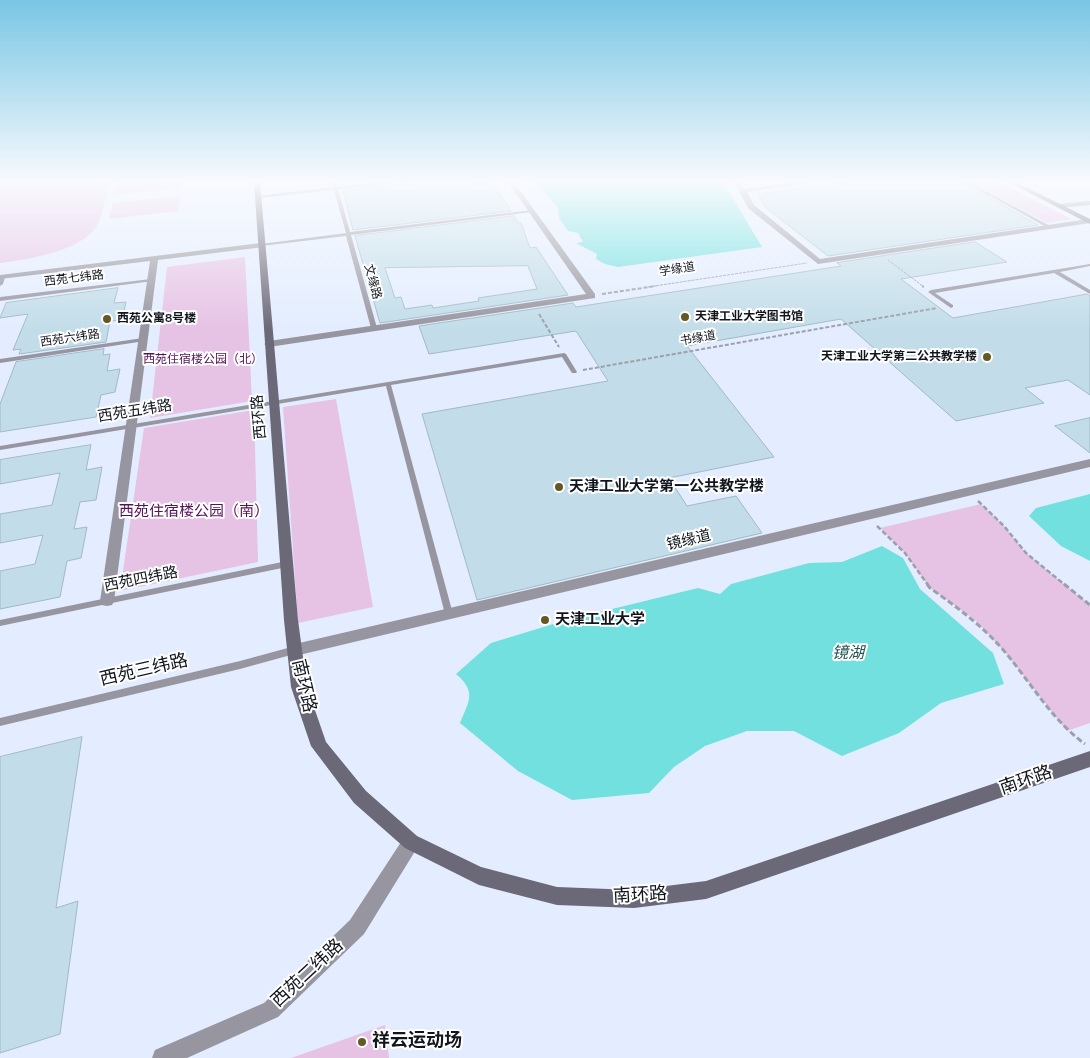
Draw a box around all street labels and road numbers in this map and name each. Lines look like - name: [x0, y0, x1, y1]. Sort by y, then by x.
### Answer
- street label: 学缘道: [658, 260, 696, 280]
- street label: 文缘路: [360, 263, 384, 301]
- street label: 西苑七纬路: [43, 268, 105, 290]
- street label: 西苑六纬路: [39, 328, 101, 350]
- street label: 书缘道: [679, 329, 717, 349]
- street label: 西环路: [249, 394, 271, 440]
- street label: 西苑五纬路: [97, 397, 173, 427]
- street label: 镜缘道: [665, 527, 713, 555]
- street label: 西苑四纬路: [102, 564, 180, 596]
- street label: 西苑三纬路: [98, 650, 190, 692]
- street label: 南环路: [286, 657, 320, 715]
- street label: 南环路: [997, 762, 1055, 800]
- street label: 南环路: [612, 884, 668, 908]
- street label: 西苑二纬路: [268, 935, 348, 1013]

